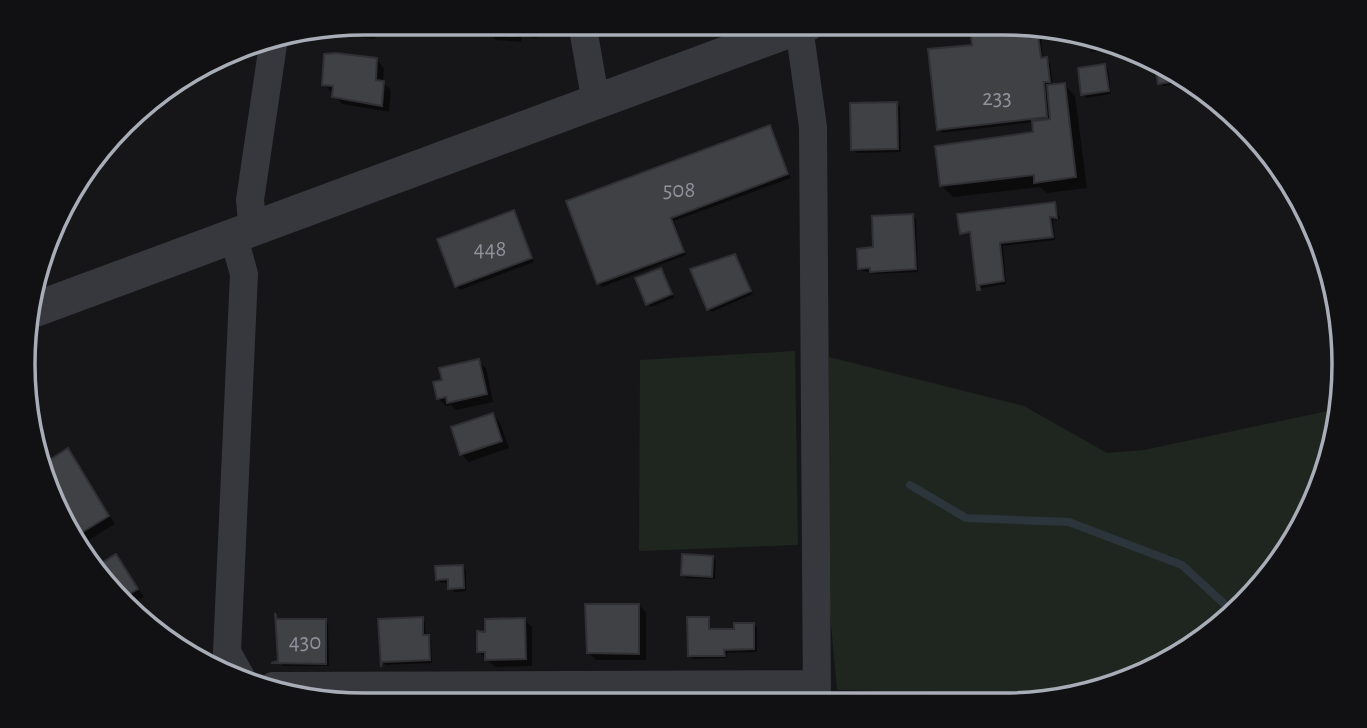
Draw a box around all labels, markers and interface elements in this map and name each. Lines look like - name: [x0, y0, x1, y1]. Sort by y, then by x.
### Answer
- house number: 233: [982, 87, 1012, 110]
- house number: 508: [663, 179, 695, 202]
- house number: 448: [473, 238, 507, 261]
- house number: 430: [289, 631, 321, 654]

